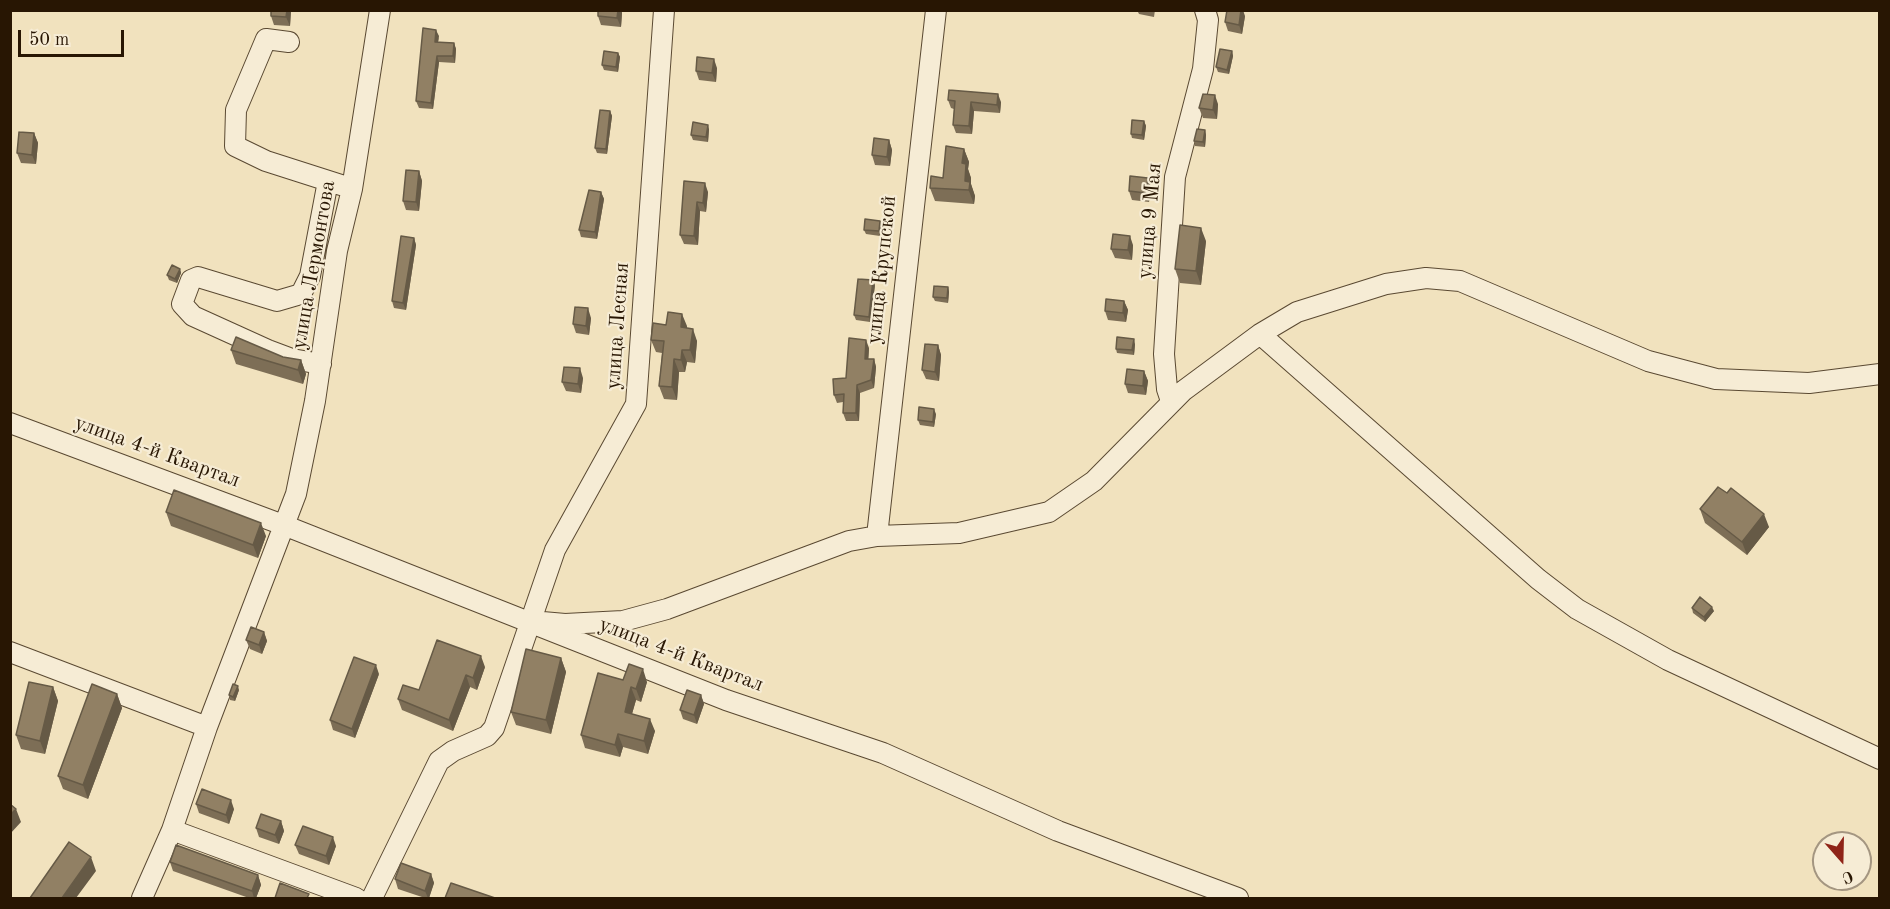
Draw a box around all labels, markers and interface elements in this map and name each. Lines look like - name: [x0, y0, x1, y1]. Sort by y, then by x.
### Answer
- scale bar: [21, 18, 128, 56]
- text: 50 m: [29, 31, 69, 49]
- street label: улица 9 Мая: [1132, 162, 1168, 280]
- street label: улица Лермонтова: [287, 178, 341, 352]
- street label: улица Крупской: [862, 194, 902, 346]
- street label: улица Лесная: [601, 261, 635, 391]
- street label: улица 4-й Квартал: [71, 410, 243, 494]
- street label: улица 4-й Квартал: [595, 612, 767, 698]
- north arrow: [1812, 831, 1872, 891]
- text: С: [1840, 867, 1855, 885]

